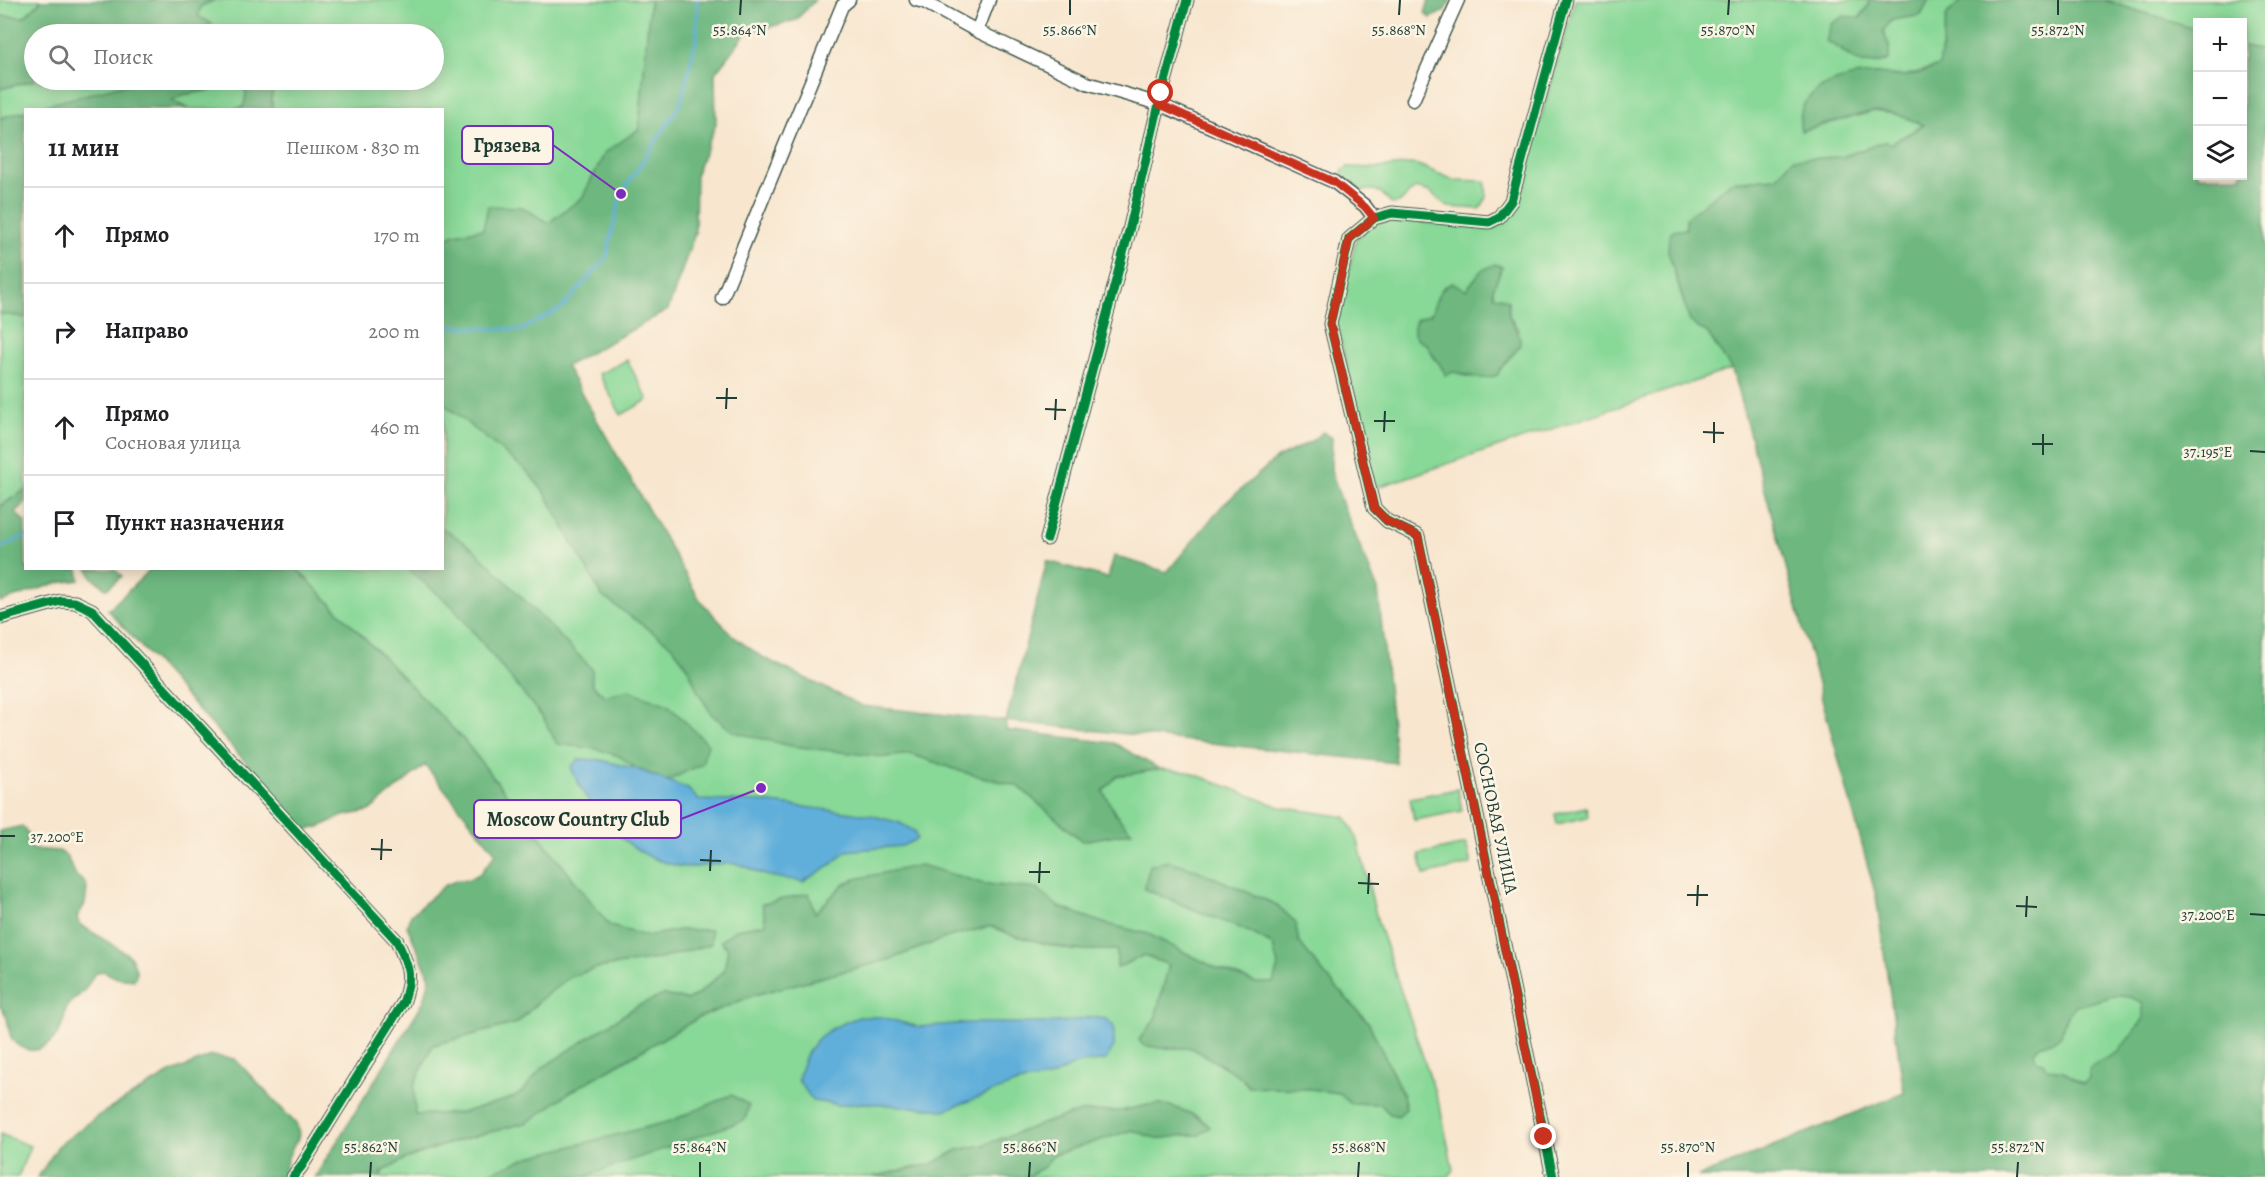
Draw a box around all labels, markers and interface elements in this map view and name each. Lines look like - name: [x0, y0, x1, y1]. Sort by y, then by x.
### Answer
- map controls: [2193, 18, 2247, 180]
- button: +: [2193, 18, 2247, 72]
- text: 55.864°N: [713, 20, 767, 40]
- text: 55.866°N: [1043, 20, 1097, 40]
- text: 55.868°N: [1372, 20, 1426, 40]
- text: 55.870°N: [1701, 20, 1755, 40]
- text: 55.872°N: [2031, 20, 2085, 40]
- search box: [24, 24, 444, 90]
- icon: search: [45, 41, 78, 74]
- text: Поиск: [93, 42, 153, 72]
- button: −: [2193, 72, 2247, 126]
- route start: [1147, 79, 1173, 105]
- callout: Грязева: [462, 126, 553, 164]
- button: layers: [2193, 126, 2247, 180]
- text: 11 мин: [48, 130, 119, 165]
- text: Грязева: [473, 132, 541, 159]
- text: Пешком · 830 m: [286, 134, 420, 161]
- icon: ahead: [48, 219, 81, 252]
- text: Прямо: [105, 220, 169, 250]
- text: 170 m: [374, 222, 420, 249]
- icon: right: [48, 315, 81, 348]
- text: Направо: [105, 316, 188, 346]
- text: 200 m: [369, 318, 420, 345]
- text: Прямо: [105, 399, 169, 429]
- icon: ahead: [48, 411, 81, 444]
- text: 460 m: [370, 414, 420, 441]
- text: Сосновая улица: [105, 429, 241, 456]
- text: 37.195°E: [2184, 442, 2232, 462]
- icon: arrive: [48, 507, 81, 540]
- text: Пункт назначения: [105, 508, 284, 538]
- street label: СОСНОВАЯ УЛИЦА: [1468, 740, 1524, 897]
- callout: Moscow Country Club: [474, 800, 681, 838]
- text: Moscow Country Club: [487, 806, 669, 833]
- text: 37.200°E: [30, 827, 84, 847]
- text: 37.200°E: [2181, 905, 2235, 925]
- route end: [1530, 1123, 1556, 1149]
- text: 55.862°N: [344, 1137, 398, 1157]
- text: 55.864°N: [673, 1137, 727, 1157]
- text: 55.866°N: [1003, 1137, 1057, 1157]
- text: 55.868°N: [1332, 1137, 1386, 1157]
- text: 55.870°N: [1661, 1137, 1715, 1157]
- text: 55.872°N: [1991, 1137, 2045, 1157]

